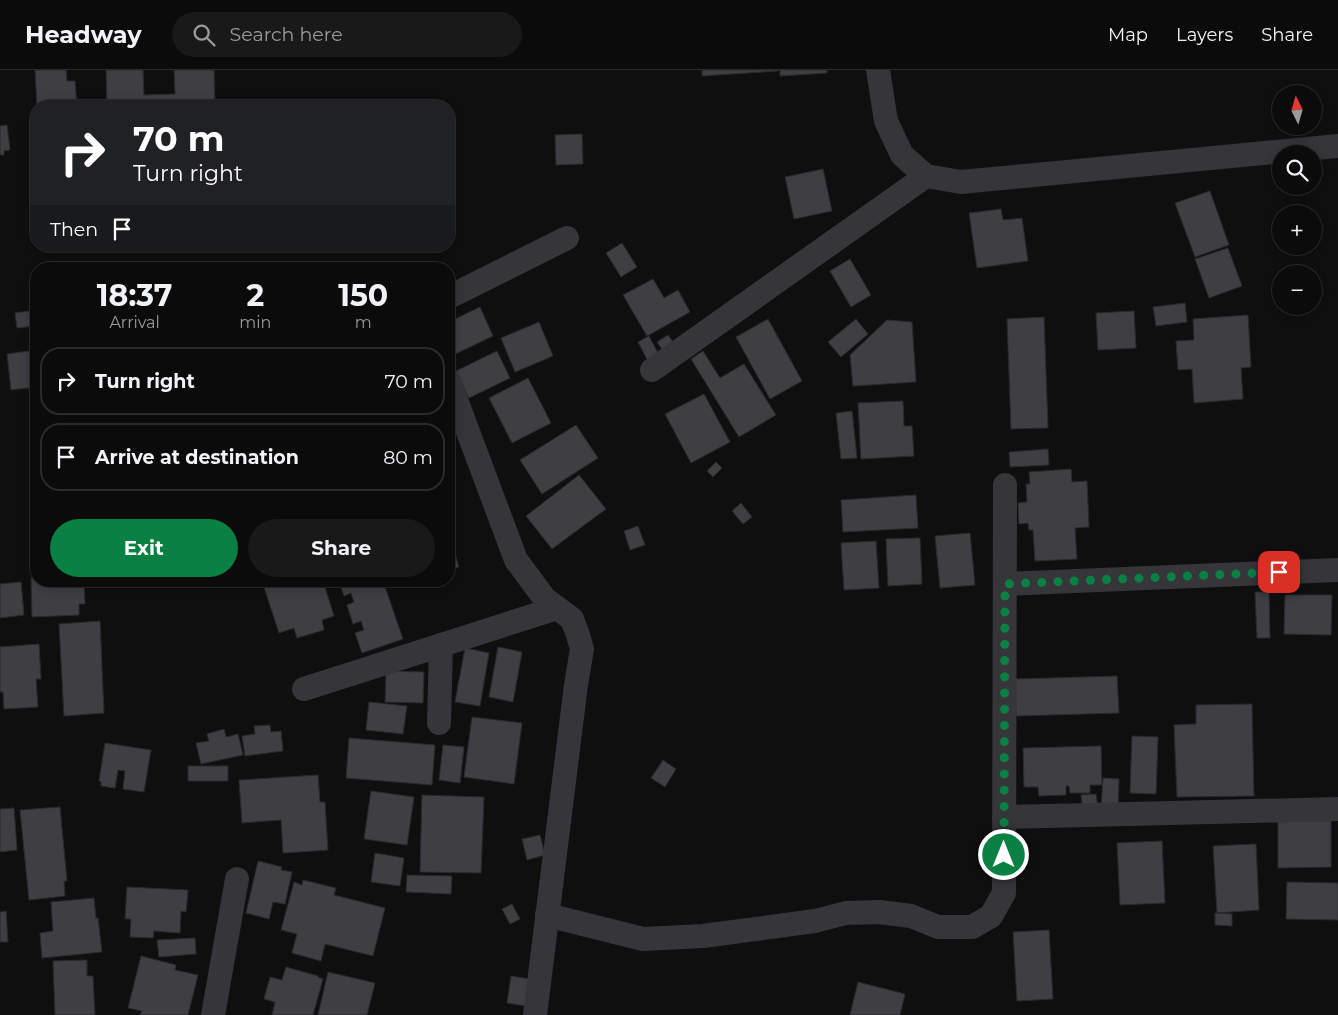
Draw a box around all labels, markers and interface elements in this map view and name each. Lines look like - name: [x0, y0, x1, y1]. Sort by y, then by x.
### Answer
- search box: [172, 12, 522, 57]
- text: Headway: [25, 20, 142, 49]
- icon: search: [190, 21, 218, 49]
- text: Search here: [230, 23, 343, 46]
- text: Map: [1108, 24, 1148, 46]
- text: Layers: [1176, 24, 1233, 46]
- text: Share: [1261, 24, 1313, 46]
- north arrow: [1272, 85, 1322, 135]
- map controls: [1272, 85, 1322, 315]
- text: 70 m: [133, 117, 224, 160]
- icon: right: [50, 120, 115, 185]
- button: search: [1272, 145, 1322, 195]
- text: Turn right: [133, 160, 243, 187]
- button: +: [1272, 205, 1322, 255]
- icon: arrive: [108, 215, 136, 243]
- text: Then: [50, 218, 98, 241]
- button: −: [1272, 265, 1322, 315]
- text: 18:37: [97, 277, 172, 314]
- text: 2: [246, 277, 264, 314]
- text: 150: [338, 277, 388, 314]
- text: Arrival: [109, 313, 160, 332]
- text: min: [239, 313, 271, 332]
- text: m: [355, 313, 372, 332]
- icon: right: [52, 367, 80, 395]
- text: Turn right: [95, 370, 195, 393]
- text: 70 m: [384, 370, 433, 393]
- icon: arrive: [52, 443, 80, 471]
- text: Arrive at destination: [95, 446, 299, 469]
- text: 80 m: [383, 446, 433, 469]
- button: Exit: [50, 519, 238, 577]
- button: Share: [248, 519, 435, 577]
- pin: [1258, 551, 1300, 593]
- icon: arrive: [1265, 558, 1293, 586]
- position arrow: [977, 828, 1029, 880]

